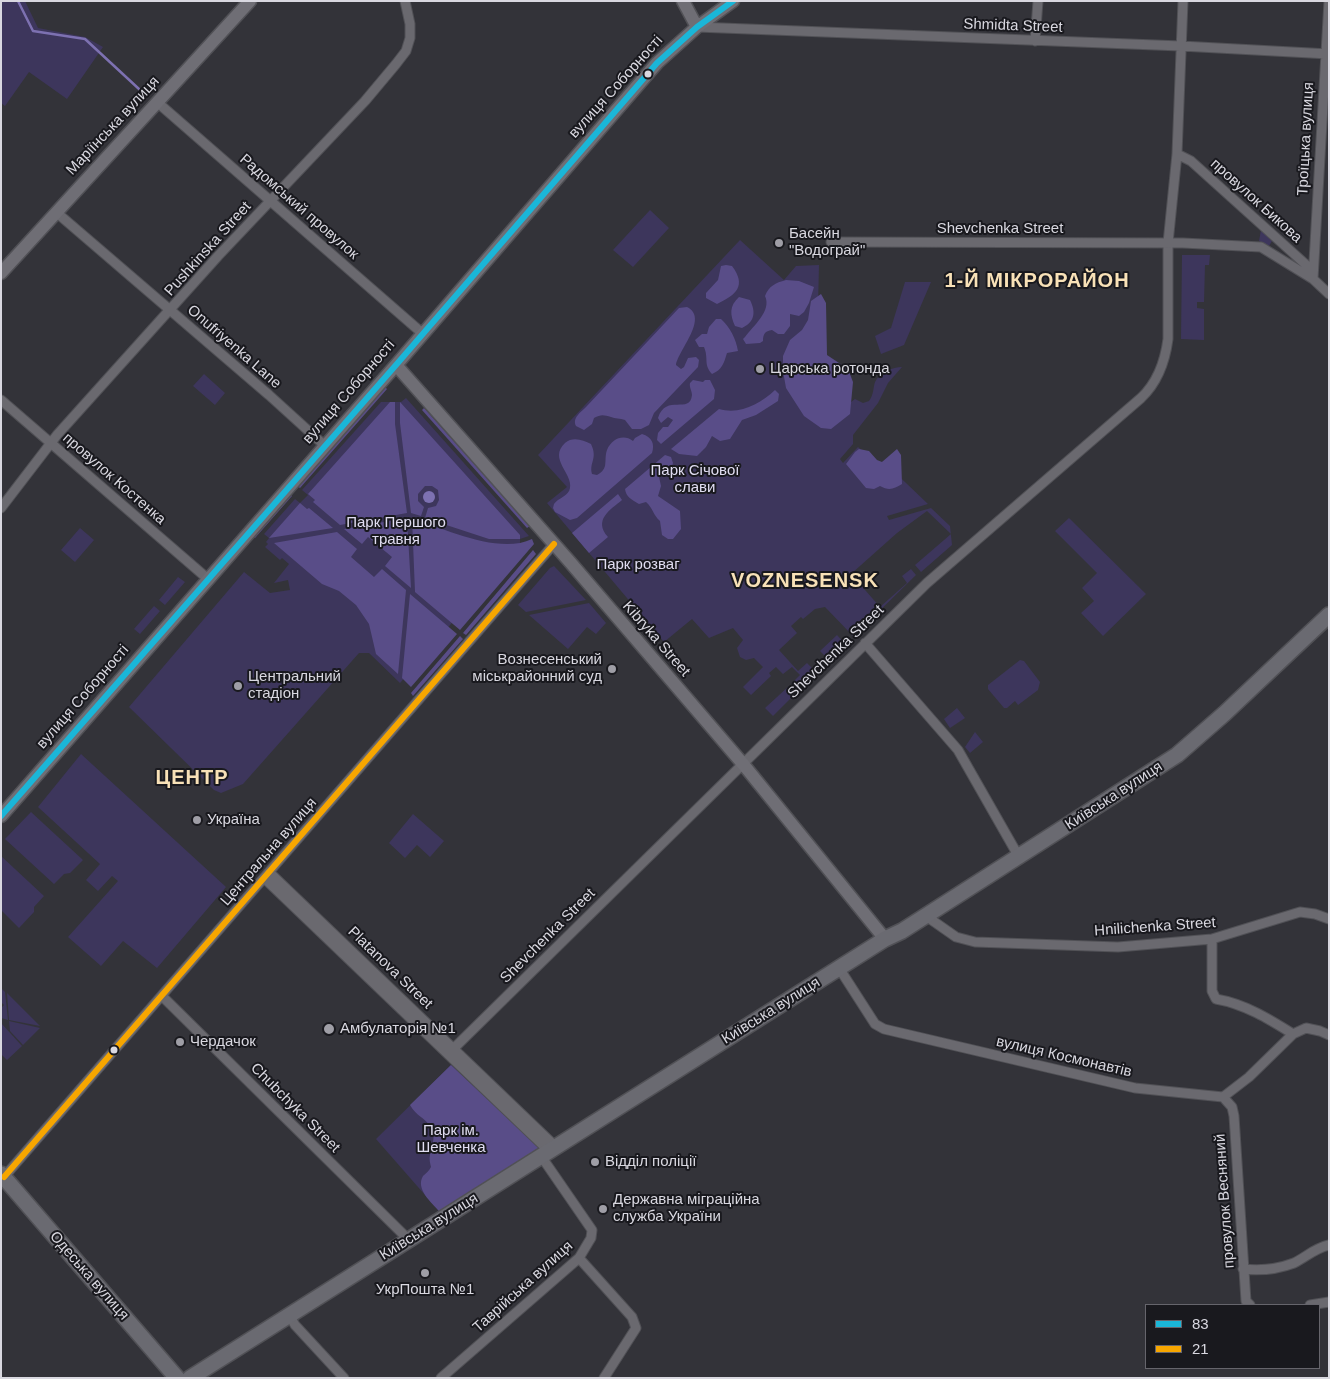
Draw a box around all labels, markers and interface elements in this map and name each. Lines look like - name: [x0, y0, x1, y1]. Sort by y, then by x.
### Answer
- street label: Shmidta Street: [963, 15, 1063, 37]
- street label: вулиця Соборності: [565, 32, 667, 142]
- unlabelled marker: [643, 69, 653, 79]
- street label: Маріїнська вулиця: [63, 73, 163, 179]
- street label: Троїцька вулиця: [1294, 82, 1318, 196]
- street label: Радомський провулок: [236, 151, 362, 263]
- street label: провулок Бикова: [1206, 155, 1306, 247]
- street label: Pushkinska Street: [161, 198, 255, 300]
- street label: Shevchenka Street: [937, 220, 1063, 238]
- place label: Басейн "Водограй": [789, 225, 865, 260]
- marker: Басейн "Водограй": [773, 237, 785, 249]
- district label: 1-Й МІКРОРАЙОН: [943, 269, 1131, 293]
- street label: Onufriyenka Lane: [183, 301, 285, 393]
- street label: вулиця Соборності: [299, 336, 399, 448]
- place label: Царська ротонда: [770, 360, 890, 378]
- marker: Царська ротонда: [754, 363, 766, 375]
- street label: провулок Костенка: [59, 429, 169, 529]
- park label: Парк Січової слави: [651, 462, 739, 497]
- park label: Парк Першого травня: [346, 514, 446, 549]
- park label: Парк розваг: [596, 556, 680, 574]
- district label: VOZNESENSK: [730, 569, 880, 593]
- street label: Kibryka Street: [618, 598, 694, 680]
- street label: Shevchenka Street: [784, 602, 888, 702]
- street label: вулиця Соборності: [33, 641, 133, 753]
- place label: Вознесенський міськрайонний суд: [472, 651, 602, 686]
- marker: Вознесенський міськрайонний суд: [606, 663, 618, 675]
- place label: Центральний стадіон: [248, 668, 341, 703]
- marker: Центральний стадіон: [232, 680, 244, 692]
- street label: Київська вулиця: [1062, 758, 1166, 834]
- district label: ЦЕНТР: [155, 766, 229, 790]
- street label: Центральна вулиця: [217, 794, 321, 910]
- place label: Україна: [207, 811, 260, 829]
- marker: Україна: [191, 814, 203, 826]
- street label: Shevchenka Street: [497, 885, 599, 987]
- street label: Hnilichenka Street: [1094, 914, 1216, 940]
- street label: Platanova Street: [344, 923, 436, 1013]
- street label: Київська вулиця: [719, 974, 823, 1048]
- place label: Амбулаторія №1: [340, 1020, 456, 1038]
- marker: Амбулаторія №1: [322, 1022, 336, 1036]
- place label: Чердачок: [190, 1033, 256, 1051]
- street label: вулиця Космонавтів: [995, 1033, 1133, 1081]
- marker: Чердачок: [174, 1036, 186, 1048]
- unlabelled marker: [109, 1045, 119, 1055]
- street label: Chubchyka Street: [246, 1059, 344, 1157]
- park label: Парк ім. Шевченка: [416, 1122, 486, 1157]
- street label: провулок Весняний: [1211, 1133, 1239, 1269]
- place label: Відділ поліції: [605, 1153, 696, 1171]
- marker: Відділ поліції: [589, 1156, 601, 1168]
- street label: Київська вулиця: [377, 1190, 481, 1264]
- place label: Державна міграційна служба України: [613, 1191, 760, 1226]
- marker: Державна міграційна служба України: [597, 1203, 609, 1215]
- street label: Одеська вулиця: [46, 1228, 132, 1324]
- street label: Таврійська вулиця: [469, 1237, 577, 1337]
- marker: УкрПошта №1: [419, 1267, 431, 1279]
- place label: УкрПошта №1: [376, 1281, 474, 1299]
- legend: [1145, 1304, 1320, 1369]
- text: 83: [1192, 1315, 1209, 1332]
- text: 21: [1192, 1340, 1209, 1357]

